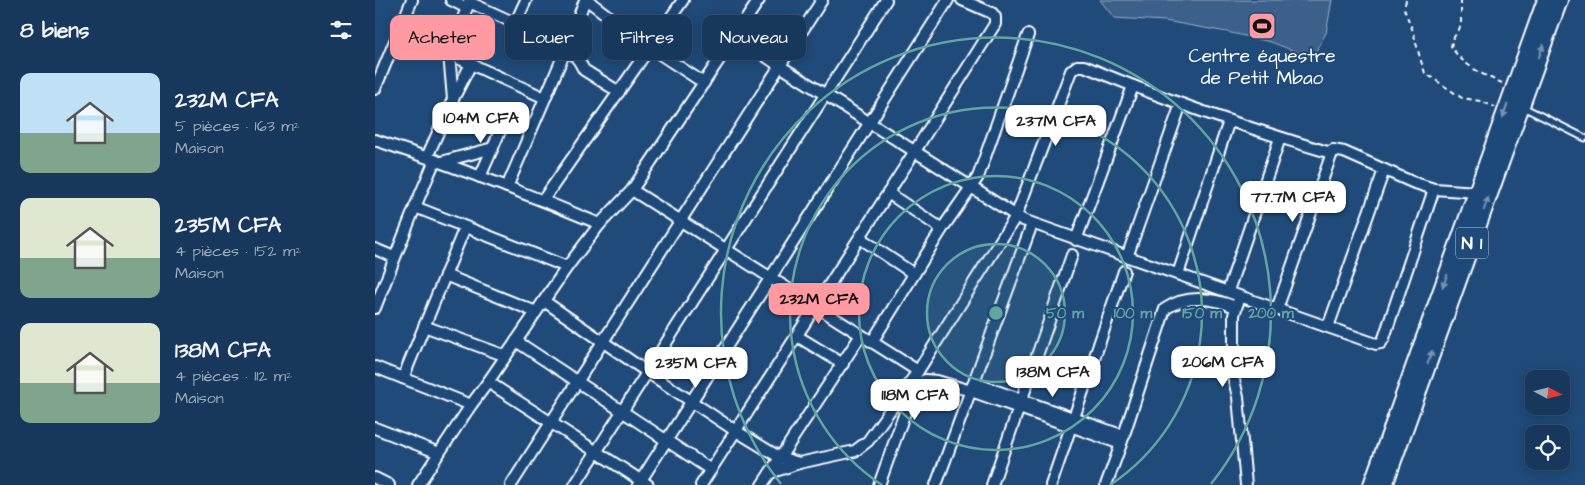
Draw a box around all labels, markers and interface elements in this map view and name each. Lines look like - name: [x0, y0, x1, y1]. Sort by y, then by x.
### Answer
- sports icon: Centre équestre de Petit Mbao: [1247, 11, 1277, 41]
- chip: Acheter: [390, 15, 495, 60]
- chip: Louer: [505, 15, 592, 60]
- chip: Filtres: [602, 15, 692, 60]
- chip: Nouveau: [702, 15, 806, 60]
- text: 8 biens: [20, 16, 89, 45]
- icon: filters: [327, 16, 355, 44]
- place label: Centre équestre de Petit Mbao: [1188, 43, 1336, 92]
- one-way arrow: [1538, 44, 1545, 59]
- text: 232M CFA: [175, 86, 278, 115]
- icon: home: [60, 93, 120, 153]
- pin: 104M CFA: [429, 102, 533, 144]
- pin: 237M CFA: [1004, 104, 1108, 147]
- one-way arrow: [1501, 104, 1508, 119]
- text: 104M CFA: [443, 107, 519, 129]
- text: 237M CFA: [1016, 110, 1096, 132]
- text: 5 pièces · 163 m²: [175, 115, 300, 137]
- text: Maison: [175, 137, 224, 159]
- pin: 77.7M CFA: [1236, 180, 1350, 223]
- text: 77.7M CFA: [1251, 186, 1335, 208]
- one-way arrow: [1482, 196, 1490, 211]
- text: 235M CFA: [175, 211, 281, 240]
- icon: home: [60, 218, 120, 278]
- road number: N 1: [1456, 228, 1488, 258]
- text: 4 pièces · 152 m²: [175, 240, 302, 262]
- text: Maison: [175, 262, 224, 284]
- one-way arrow: [1440, 274, 1448, 289]
- pin: 232M CFA: [767, 282, 871, 325]
- text: 232M CFA: [780, 288, 858, 310]
- text: 50 m: [1046, 303, 1084, 324]
- text: 100 m: [1114, 303, 1153, 324]
- text: 150 m: [1182, 303, 1222, 324]
- text: 200 m: [1247, 303, 1294, 324]
- centre of rings: [987, 304, 1005, 322]
- text: 138M CFA: [175, 336, 271, 365]
- icon: home: [60, 343, 120, 403]
- pin: 235M CFA: [644, 346, 748, 389]
- pin: 206M CFA: [1171, 346, 1275, 388]
- one-way arrow: [1426, 349, 1434, 364]
- text: 206M CFA: [1182, 351, 1264, 373]
- text: 235M CFA: [656, 352, 736, 374]
- pin: 138M CFA: [1001, 356, 1105, 398]
- text: 138M CFA: [1017, 361, 1089, 383]
- text: 4 pièces · 112 m²: [175, 365, 292, 387]
- north arrow: [1525, 370, 1570, 415]
- map controls: [1525, 370, 1570, 470]
- pin: 118M CFA: [863, 378, 967, 421]
- text: 118M CFA: [882, 384, 948, 406]
- text: Maison: [175, 387, 224, 409]
- button: locate: [1525, 425, 1570, 470]

